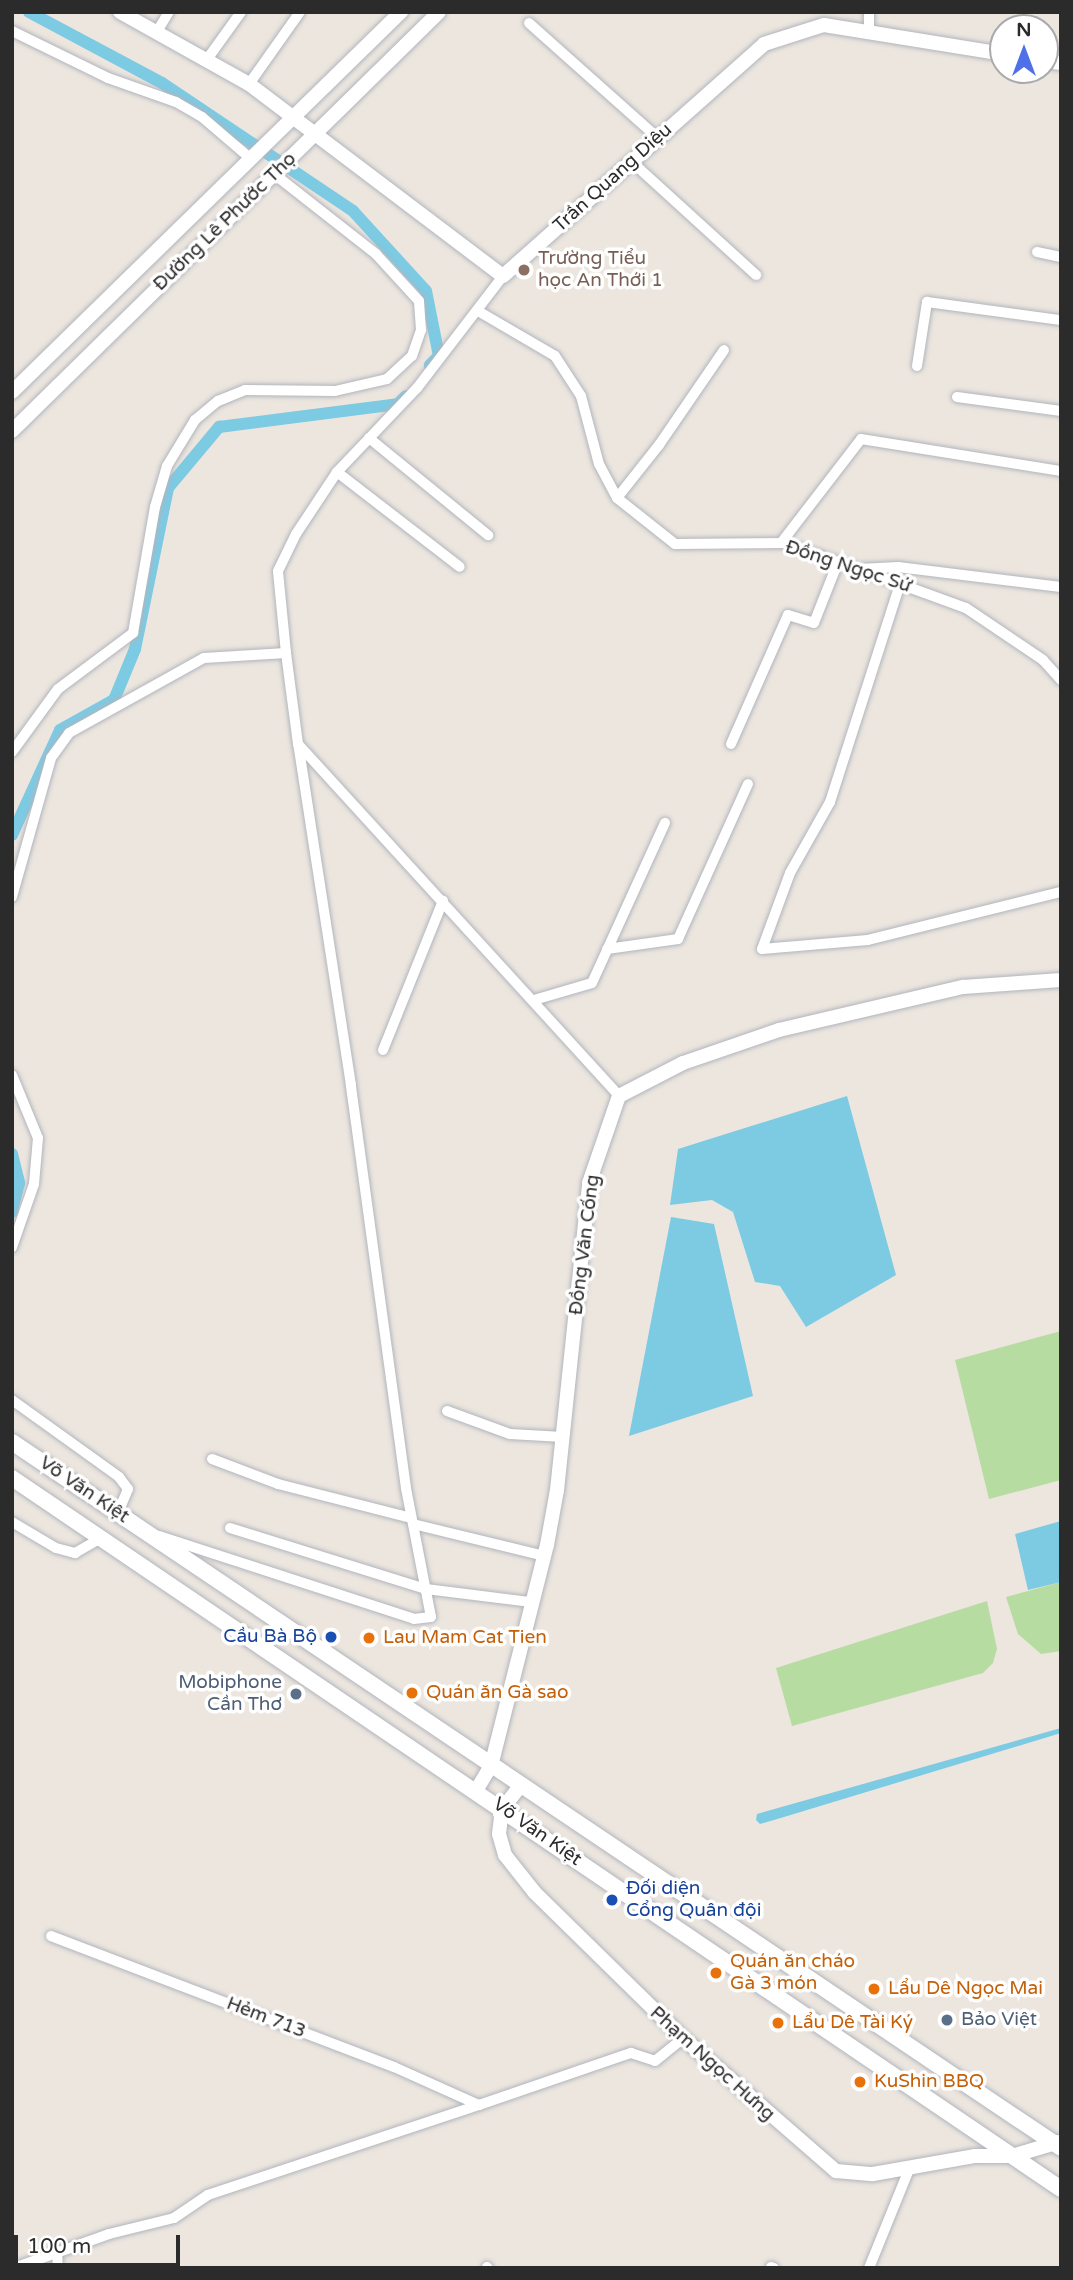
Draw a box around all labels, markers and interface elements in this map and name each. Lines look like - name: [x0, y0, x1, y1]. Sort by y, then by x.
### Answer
- north arrow: [989, 14, 1059, 84]
- text: N: [1016, 19, 1032, 41]
- street label: Trần Quang Diệu: [549, 119, 677, 237]
- street label: Đường Lê Phước Thọ: [149, 148, 301, 296]
- place label: Trường Tiểu học An Thới 1: [538, 248, 663, 292]
- marker: Trường Tiểu học An Thới 1: [516, 262, 532, 278]
- street label: Đồng Ngọc Sứ: [782, 536, 914, 598]
- street label: Đồng Văn Cống: [565, 1173, 605, 1317]
- street label: Võ Văn Kiệt: [35, 1452, 133, 1528]
- place label: Cầu Bà Bộ: [223, 1626, 317, 1648]
- place label: Lau Mam Cat Tien: [383, 1627, 547, 1649]
- marker: Cầu Bà Bộ: [323, 1629, 339, 1645]
- marker: Lau Mam Cat Tien: [361, 1630, 377, 1646]
- place label: Mobiphone Cần Thơ: [178, 1672, 282, 1716]
- place label: Quán ăn Gà sao: [426, 1682, 569, 1704]
- marker: Quán ăn Gà sao: [404, 1685, 420, 1701]
- marker: Mobiphone Cần Thơ: [288, 1686, 304, 1702]
- street label: Võ Văn Kiệt: [488, 1793, 586, 1871]
- place label: Đối diện Cổng Quân đội: [626, 1878, 761, 1922]
- marker: Đối diện Cổng Quân đội: [604, 1892, 620, 1908]
- place label: Quán ăn cháo Gà 3 món: [730, 1951, 855, 1995]
- marker: Quán ăn cháo Gà 3 món: [708, 1965, 724, 1981]
- place label: Lẩu Dê Ngọc Mai: [888, 1978, 1043, 2000]
- marker: Lẩu Dê Ngọc Mai: [866, 1981, 882, 1997]
- street label: Hẻm 713: [223, 1992, 309, 2044]
- street label: Phạm Ngọc Hưng: [645, 2002, 779, 2126]
- place label: Bảo Việt: [961, 2009, 1037, 2031]
- place label: Lẩu Dê Tài Ký: [792, 2012, 913, 2034]
- marker: Bảo Việt: [939, 2012, 955, 2028]
- marker: Lẩu Dê Tài Ký: [770, 2015, 786, 2031]
- place label: KuShin BBQ: [874, 2071, 984, 2093]
- marker: KuShin BBQ: [852, 2074, 868, 2090]
- scale bar: [18, 2220, 184, 2264]
- text: 100 m: [27, 2234, 91, 2259]

